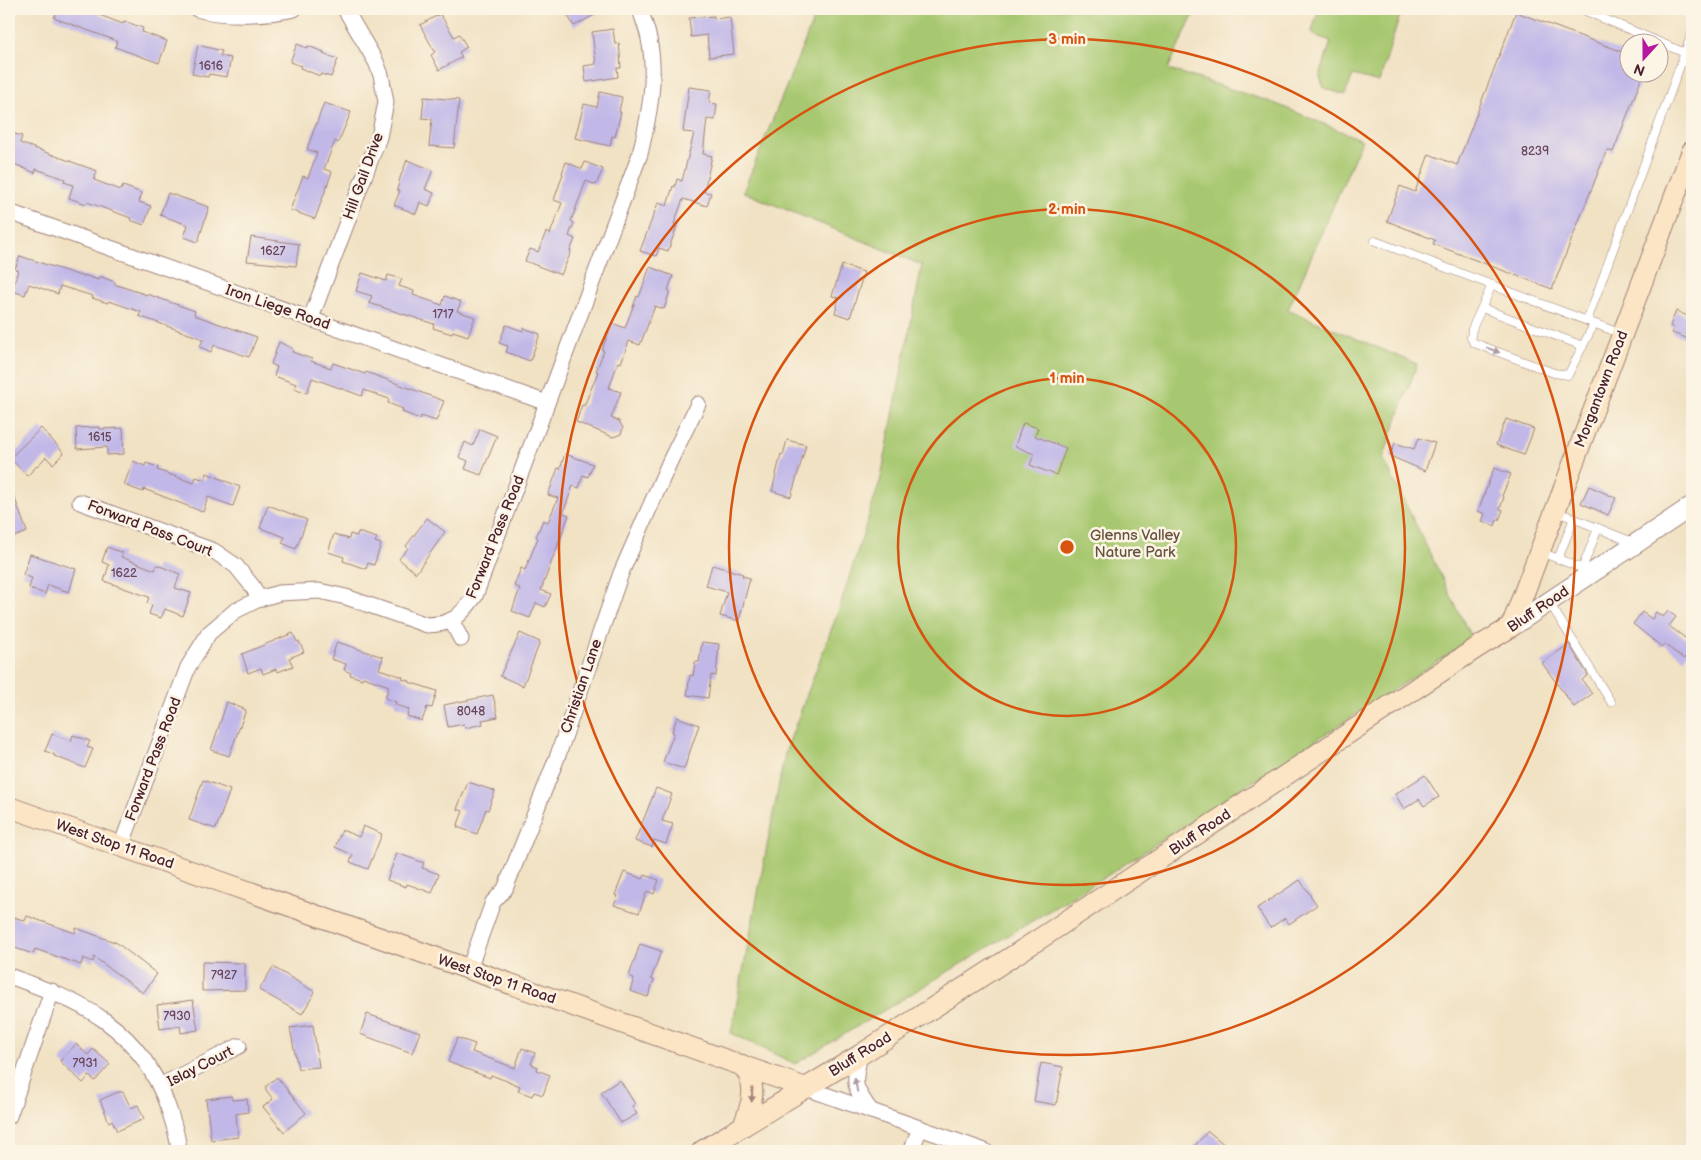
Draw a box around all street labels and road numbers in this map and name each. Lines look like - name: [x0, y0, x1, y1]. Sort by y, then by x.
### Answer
- street label: Hill Gail Drive: [339, 130, 388, 222]
- street label: Iron Liege Road: [223, 281, 333, 334]
- street label: Morgantown Road: [1570, 328, 1632, 450]
- street label: Forward Pass Road: [462, 473, 529, 602]
- street label: Forward Pass Court: [85, 496, 215, 561]
- street label: Bluff Road: [1504, 582, 1573, 637]
- street label: Christian Lane: [556, 636, 607, 736]
- street label: Forward Pass Road: [121, 695, 186, 824]
- street label: Bluff Road: [1166, 805, 1235, 860]
- street label: West Stop 11 Road: [53, 815, 177, 874]
- street label: West Stop 11 Road: [435, 950, 559, 1009]
- street label: Bluff Road: [825, 1028, 895, 1081]
- street label: Islay Court: [164, 1042, 237, 1091]

